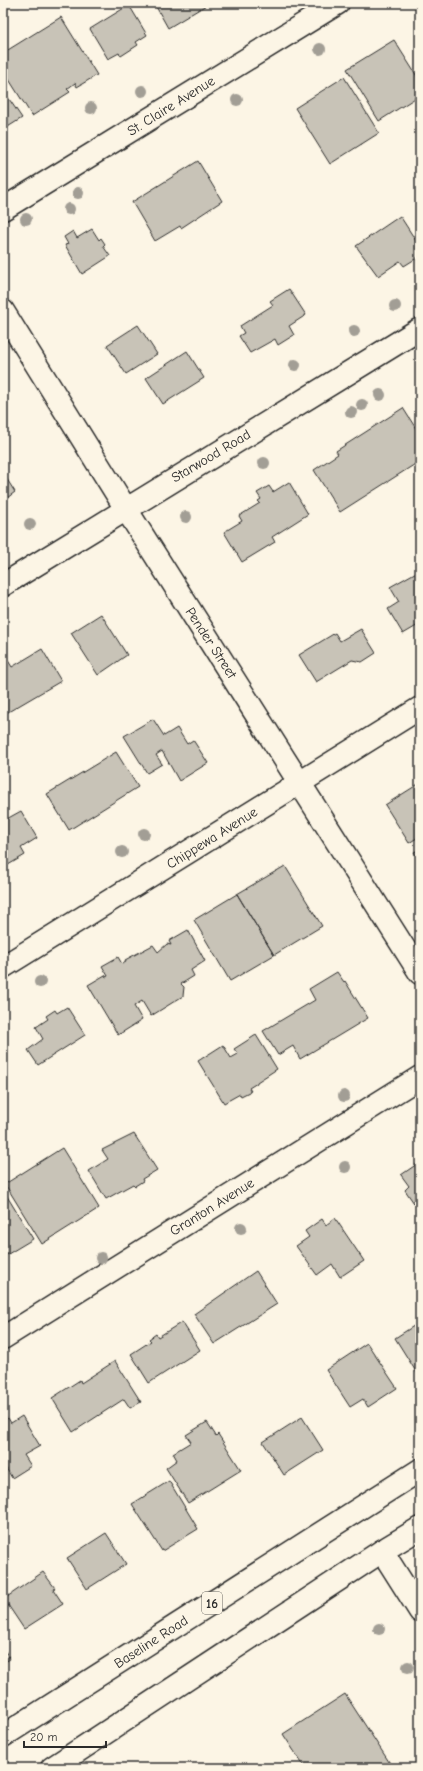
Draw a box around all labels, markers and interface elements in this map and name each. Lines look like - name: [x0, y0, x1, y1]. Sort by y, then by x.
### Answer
- street label: St. Claire Avenue: [124, 72, 218, 140]
- street label: Starwood Road: [168, 426, 254, 486]
- street label: Pender Street: [182, 604, 241, 683]
- street label: Chippewa Avenue: [163, 803, 261, 873]
- street label: Granton Avenue: [167, 1174, 257, 1240]
- road number: 16: [202, 1592, 222, 1614]
- street label: Baseline Road: [111, 1612, 191, 1672]
- scale bar: [24, 1723, 106, 1749]
- text: 20 m: [30, 1730, 58, 1744]

